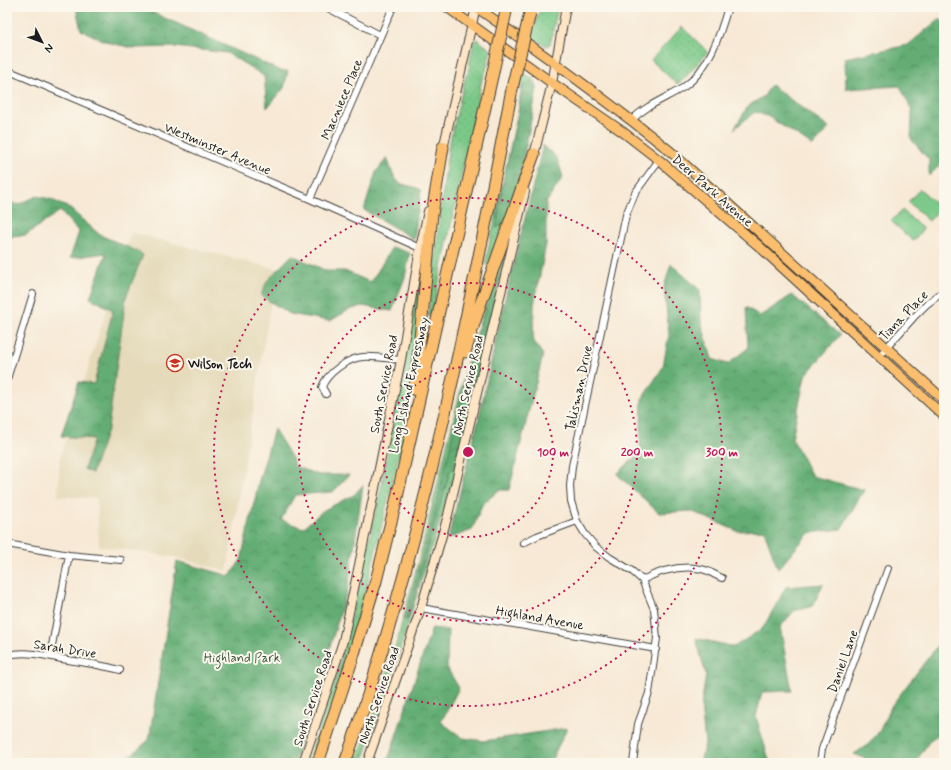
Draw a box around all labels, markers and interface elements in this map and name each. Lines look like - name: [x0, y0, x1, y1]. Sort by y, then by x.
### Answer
- north arrow: [22, 22, 62, 62]
- text: N: [41, 41, 56, 55]
- street label: Macniece Place: [318, 56, 367, 143]
- street label: Westminster Avenue: [162, 119, 273, 180]
- street label: Deer Park Avenue: [668, 151, 756, 231]
- street label: Tiana Place: [876, 287, 932, 345]
- street label: Long Island Expressway: [386, 315, 434, 455]
- street label: South Service Road: [367, 334, 402, 435]
- street label: North Service Road: [449, 334, 488, 437]
- street label: Talisman Drive: [562, 344, 597, 433]
- school or university icon: Wilson Tech: [165, 353, 185, 373]
- place label: Wilson Tech: [187, 356, 252, 373]
- centre of rings: [461, 445, 475, 459]
- text: 100 m: [537, 445, 570, 461]
- text: 200 m: [621, 445, 654, 461]
- text: 300 m: [706, 445, 739, 461]
- street label: Highland Avenue: [494, 602, 585, 637]
- street label: Daniel Lane: [824, 627, 863, 695]
- street label: Sarah Drive: [32, 636, 97, 663]
- street label: North Service Road: [355, 644, 404, 746]
- street label: South Service Road: [290, 648, 337, 749]
- park label: Highland Park: [204, 650, 281, 669]

